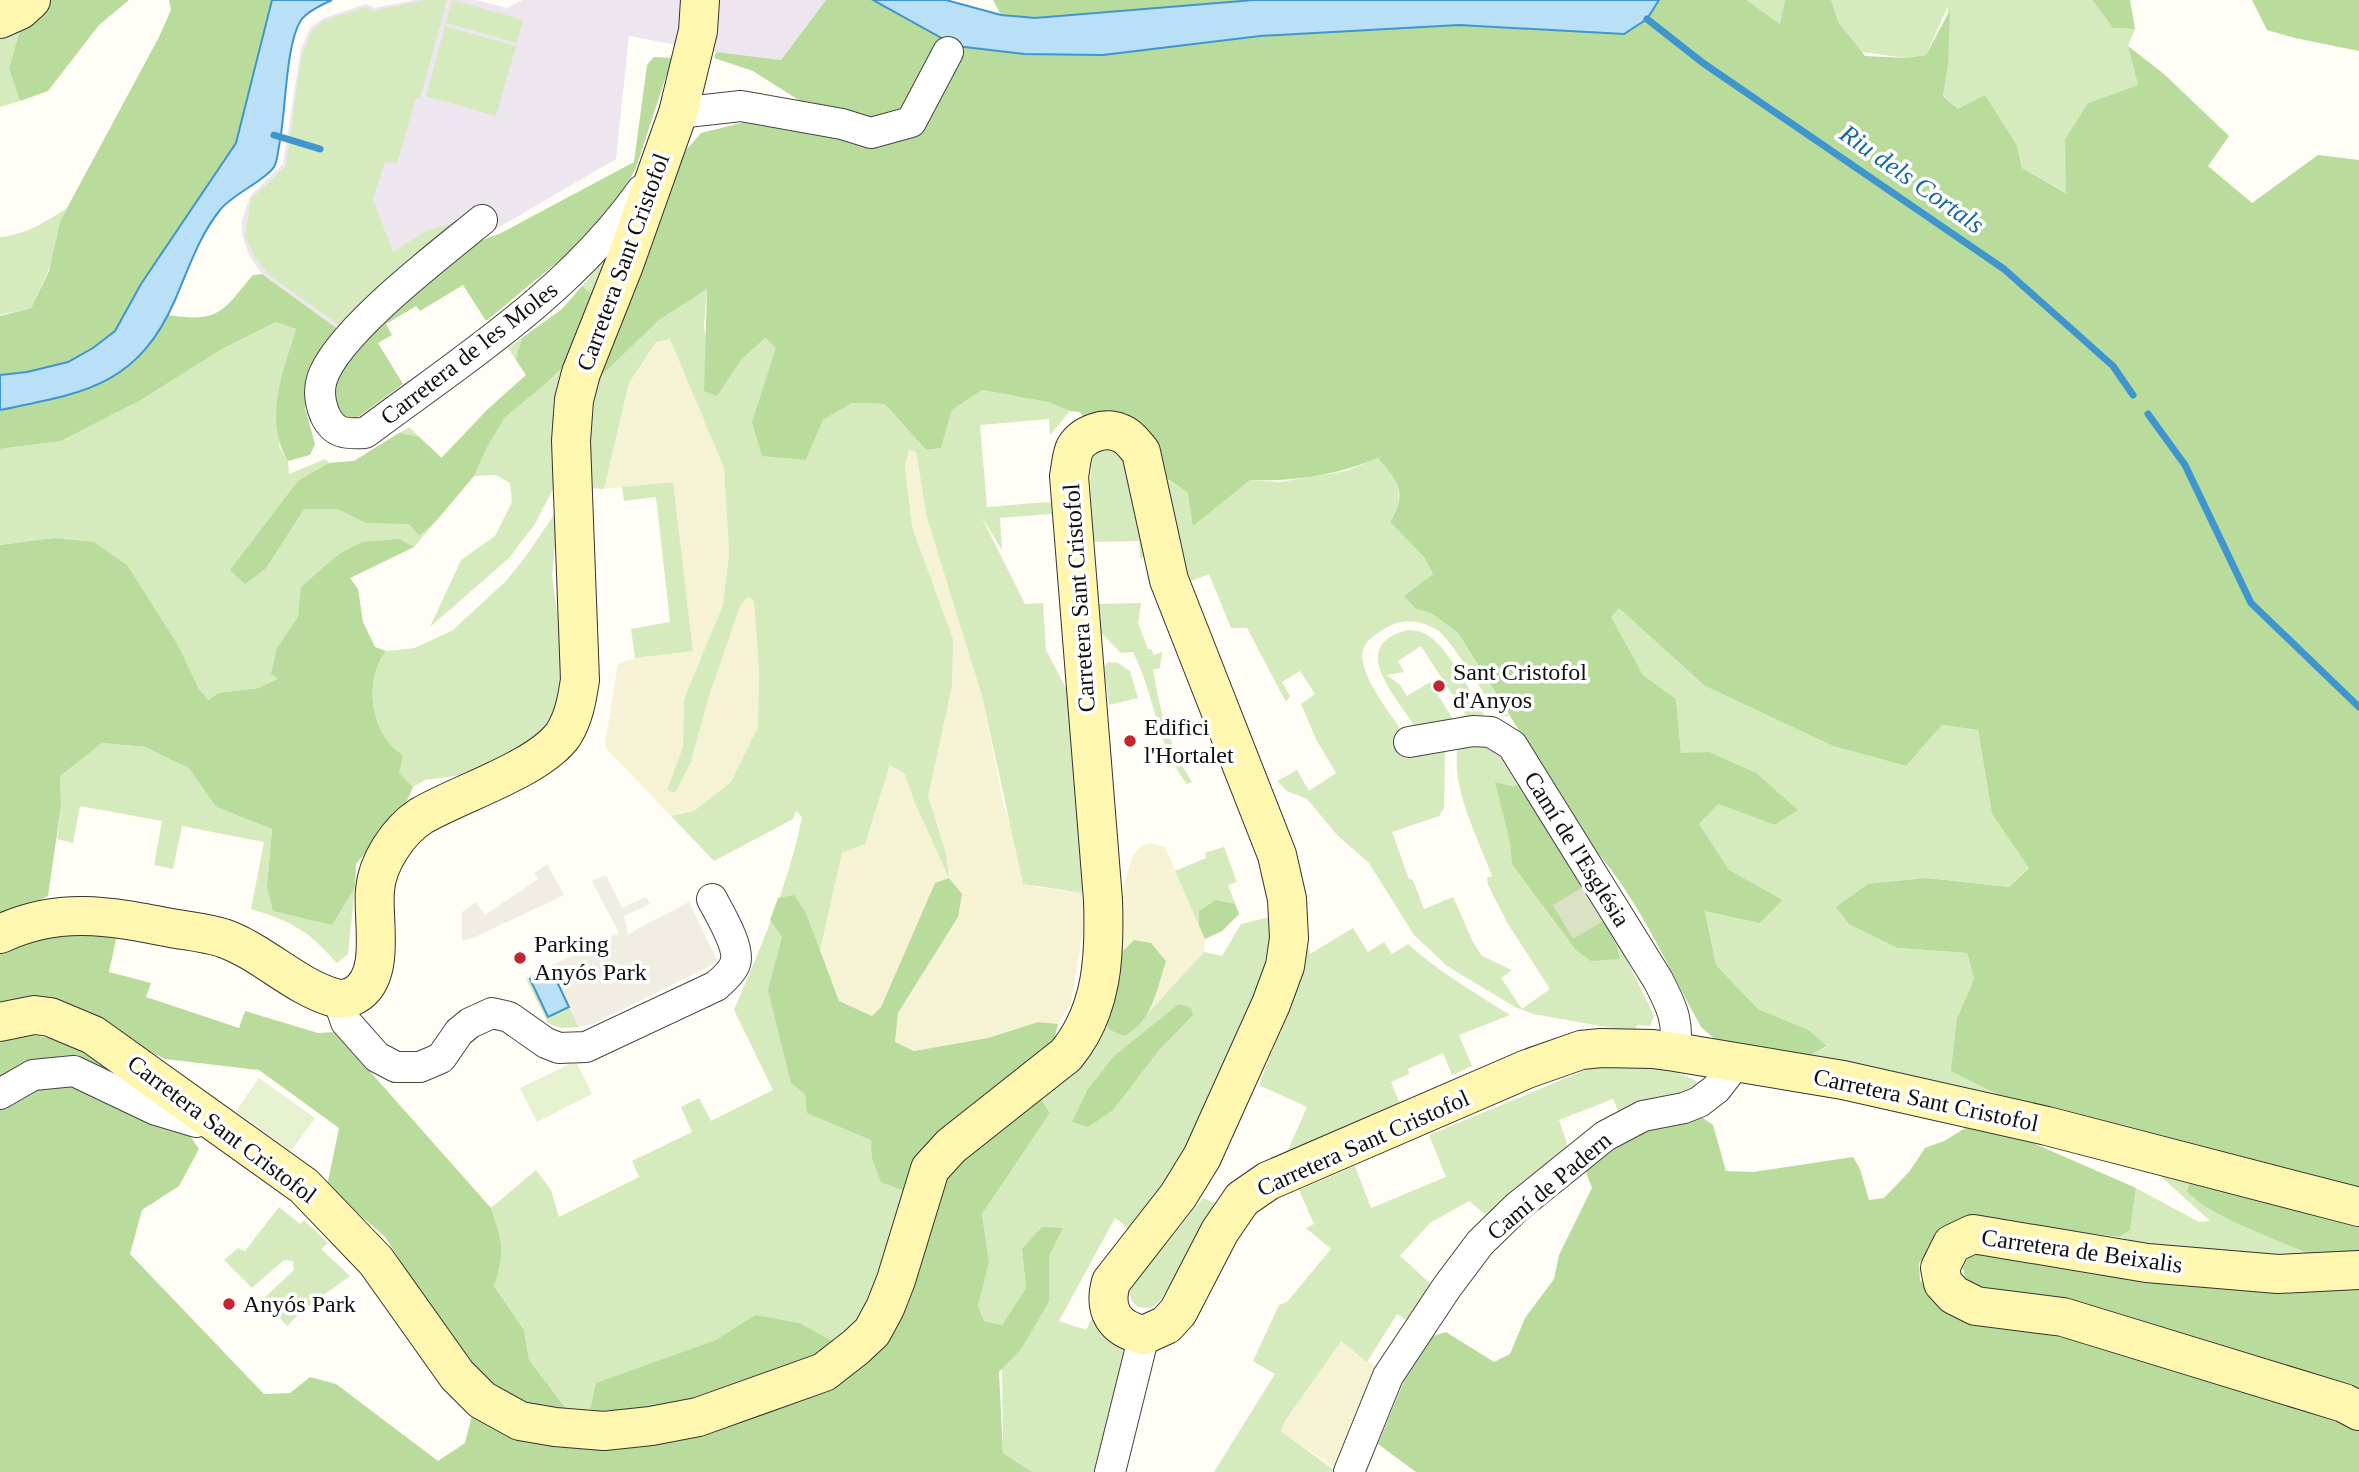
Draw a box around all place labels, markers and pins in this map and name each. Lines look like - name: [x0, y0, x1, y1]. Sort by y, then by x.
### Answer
- place label: Sant Cristofol d'Anyos: [1453, 659, 1587, 713]
- marker: Sant Cristofol d'Anyos: [1431, 678, 1447, 694]
- place label: Edifici l'Hortalet: [1144, 714, 1234, 768]
- marker: Edifici l'Hortalet: [1122, 733, 1138, 749]
- place label: Parking Anyós Park: [534, 931, 647, 985]
- marker: Parking Anyós Park: [512, 950, 528, 966]
- place label: Anyós Park: [243, 1291, 356, 1317]
- marker: Anyós Park: [221, 1296, 237, 1312]

